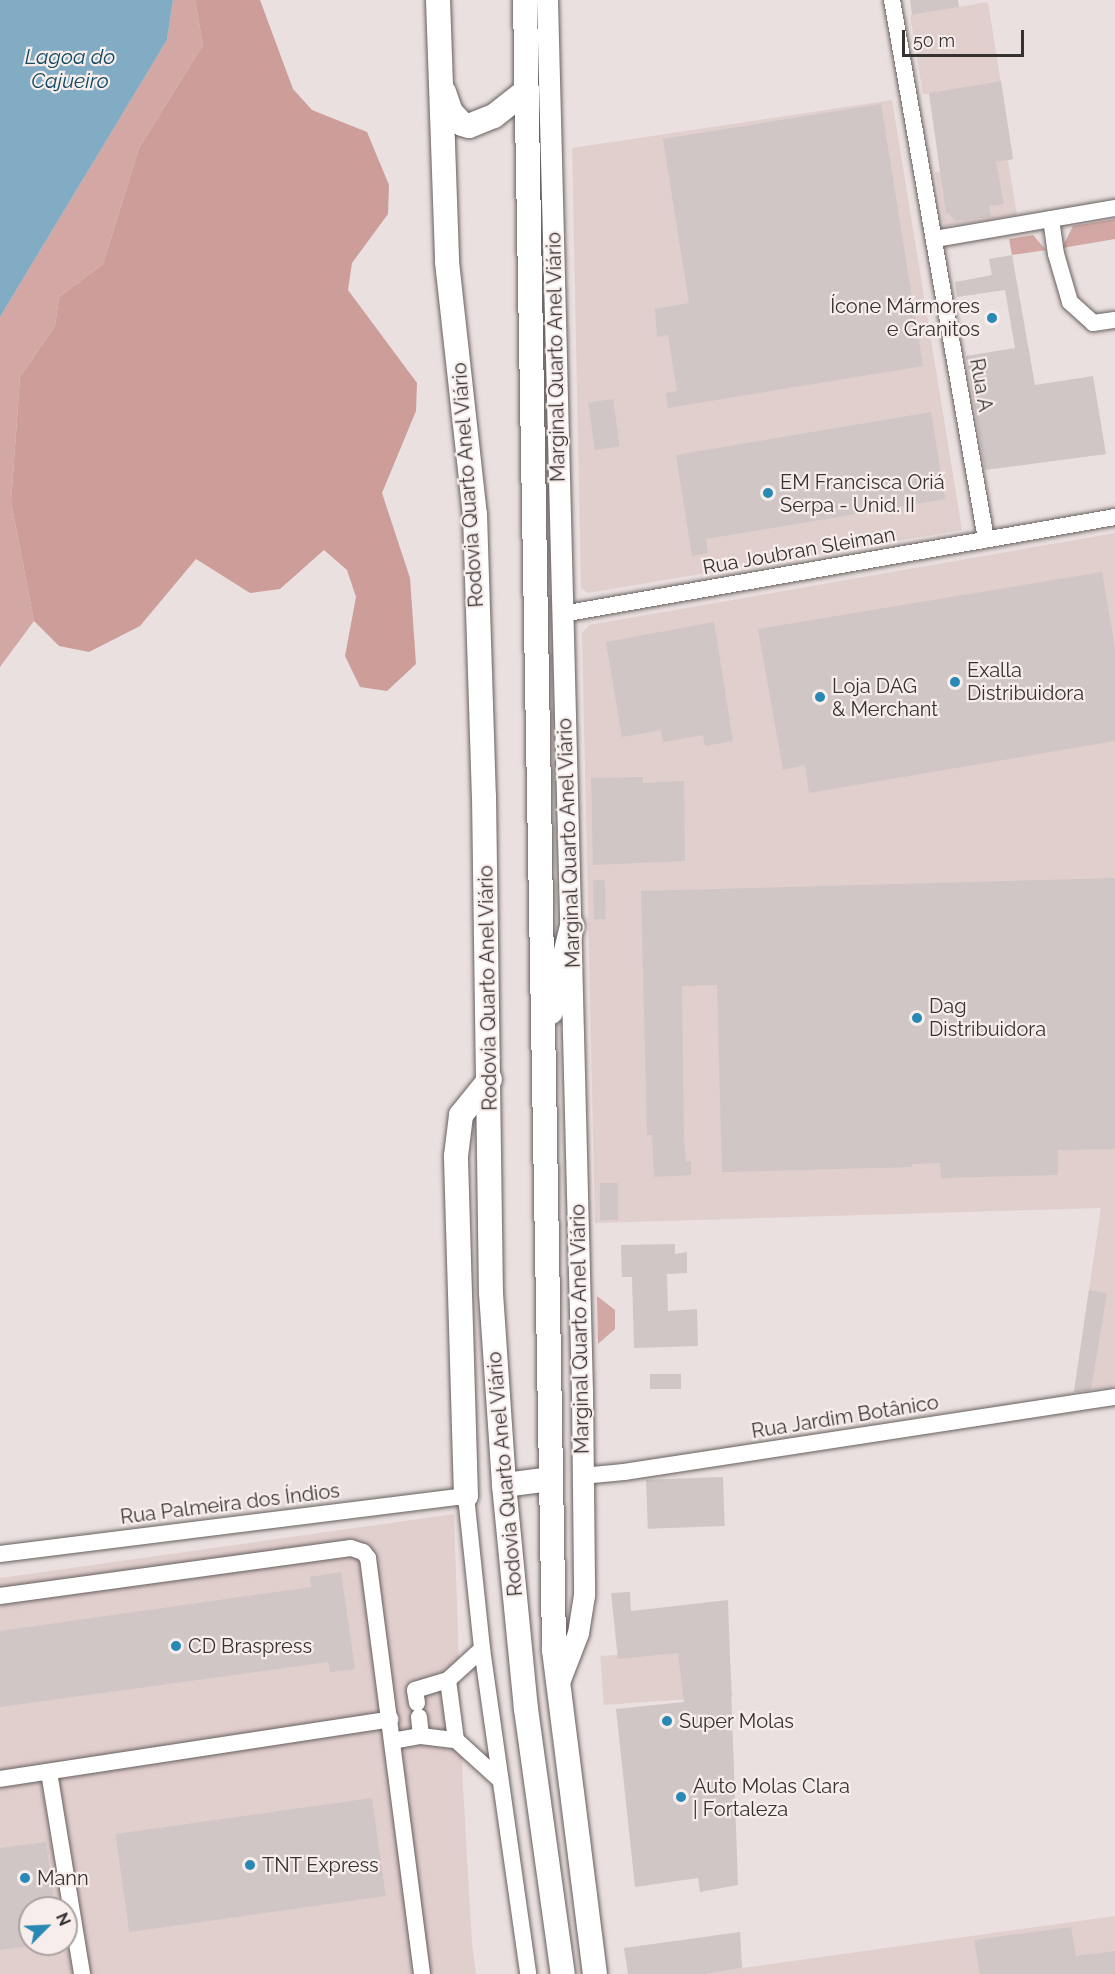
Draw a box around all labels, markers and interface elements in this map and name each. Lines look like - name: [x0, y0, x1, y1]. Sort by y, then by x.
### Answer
- scale bar: [905, 18, 1026, 56]
- text: 50 m: [913, 30, 955, 51]
- water label: Lagoa do Cajueiro: [25, 44, 115, 94]
- street label: Marginal Quarto Anel Viário: [542, 230, 570, 484]
- place label: Ícone Mármores e Granitos: [830, 294, 980, 341]
- marker: Ícone Mármores e Granitos: [985, 311, 999, 325]
- street label: Rua A: [964, 356, 998, 414]
- street label: Rodovia Quarto Anel Viário: [447, 361, 489, 609]
- place label: EM Francisca Oriá Serpa - Unid. II: [780, 470, 945, 517]
- marker: EM Francisca Oriá Serpa - Unid. II: [761, 486, 775, 500]
- street label: Rua Joubran Sleiman: [701, 522, 897, 580]
- place label: Exalla Distribuidora: [967, 658, 1084, 705]
- place label: Loja DAG & Merchant: [832, 674, 938, 721]
- marker: Exalla Distribuidora: [948, 675, 962, 689]
- marker: Loja DAG & Merchant: [813, 690, 827, 704]
- street label: Marginal Quarto Anel Viário: [553, 716, 585, 970]
- street label: Rodovia Quarto Anel Viário: [474, 864, 502, 1112]
- place label: Dag Distribuidora: [929, 994, 1046, 1041]
- marker: Dag Distribuidora: [910, 1011, 924, 1025]
- street label: Marginal Quarto Anel Viário: [566, 1202, 594, 1456]
- street label: Rodovia Quarto Anel Viário: [482, 1350, 528, 1598]
- street label: Rua Jardim Botânico: [749, 1390, 941, 1444]
- street label: Rua Palmeira dos Índios: [119, 1479, 341, 1529]
- place label: CD Braspress: [188, 1634, 312, 1658]
- marker: CD Braspress: [169, 1639, 183, 1653]
- place label: Super Molas: [679, 1709, 794, 1733]
- marker: Super Molas: [660, 1714, 674, 1728]
- place label: Auto Molas Clara | Fortaleza: [693, 1774, 850, 1821]
- marker: Auto Molas Clara | Fortaleza: [674, 1790, 688, 1804]
- place label: TNT Express: [262, 1853, 379, 1877]
- marker: TNT Express: [243, 1858, 257, 1872]
- place label: Mann: [37, 1866, 89, 1890]
- marker: Mann: [18, 1871, 32, 1885]
- north arrow: [18, 1896, 78, 1956]
- text: N: [52, 1910, 74, 1929]

